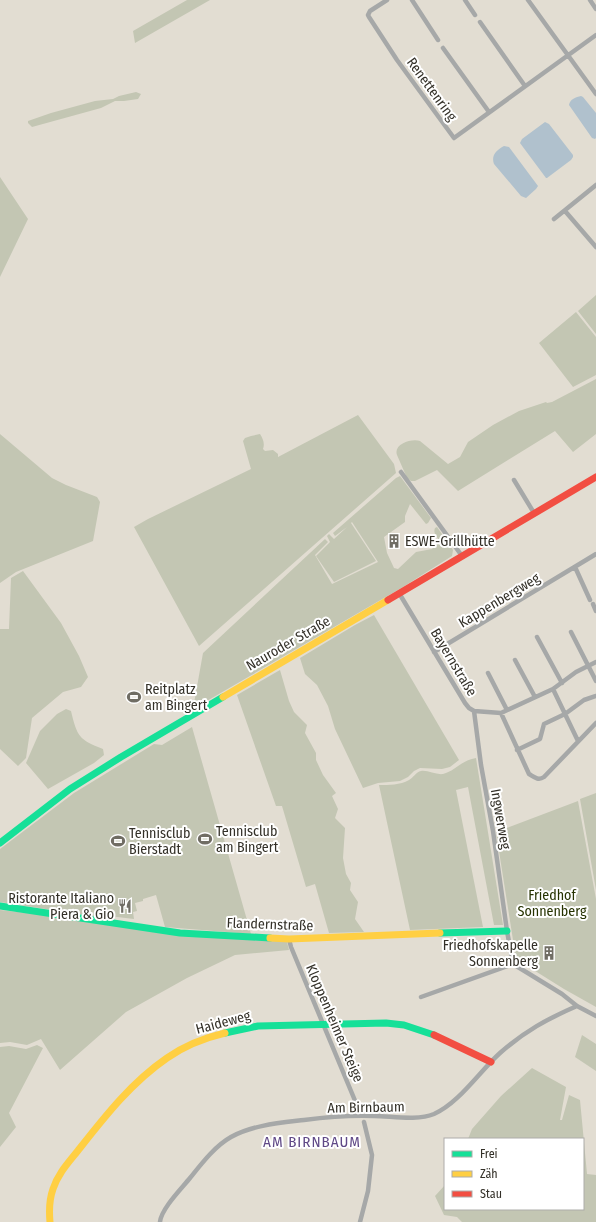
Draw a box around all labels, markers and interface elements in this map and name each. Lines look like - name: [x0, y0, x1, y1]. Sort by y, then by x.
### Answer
- street label: Renettenring: [403, 54, 461, 125]
- building icon: ESWE-Grillhütte: [386, 533, 402, 549]
- place label: ESWE-Grillhütte: [405, 533, 495, 550]
- street label: Kappenbergweg: [456, 569, 543, 631]
- street label: Nauroder Straße: [243, 612, 333, 674]
- street label: Bayernstraße: [427, 625, 480, 699]
- place label: Reitplatz am Bingert: [145, 681, 208, 714]
- sports icon: Reitplatz am Bingert: [126, 689, 142, 705]
- street label: Ingwerweg: [487, 787, 514, 851]
- place label: Tennisclub am Bingert: [216, 823, 279, 856]
- place label: Tennisclub Bierstadt: [129, 825, 190, 858]
- sports icon: Tennisclub am Bingert: [197, 831, 213, 847]
- sports icon: Tennisclub Bierstadt: [110, 833, 126, 849]
- park label: Friedhof Sonnenberg: [518, 887, 587, 920]
- place label: Ristorante Italiano Piera & Gio: [8, 890, 114, 923]
- restaurant icon: Ristorante Italiano Piera & Gio: [117, 898, 133, 914]
- street label: Flandernstraße: [226, 914, 314, 935]
- place label: Friedhofskapelle Sonnenberg: [443, 937, 538, 970]
- building icon: Friedhofskapelle Sonnenberg: [541, 945, 557, 961]
- street label: Kloppenheimer Steige: [302, 962, 367, 1085]
- street label: Haideweg: [194, 1007, 253, 1038]
- street label: Am Birnbaum: [327, 1098, 405, 1117]
- district label: AM BIRNBAUM: [263, 1133, 361, 1151]
- legend: [444, 1138, 584, 1210]
- text: Frei: [480, 1147, 498, 1161]
- text: Zäh: [480, 1167, 498, 1181]
- text: Stau: [480, 1187, 502, 1201]

